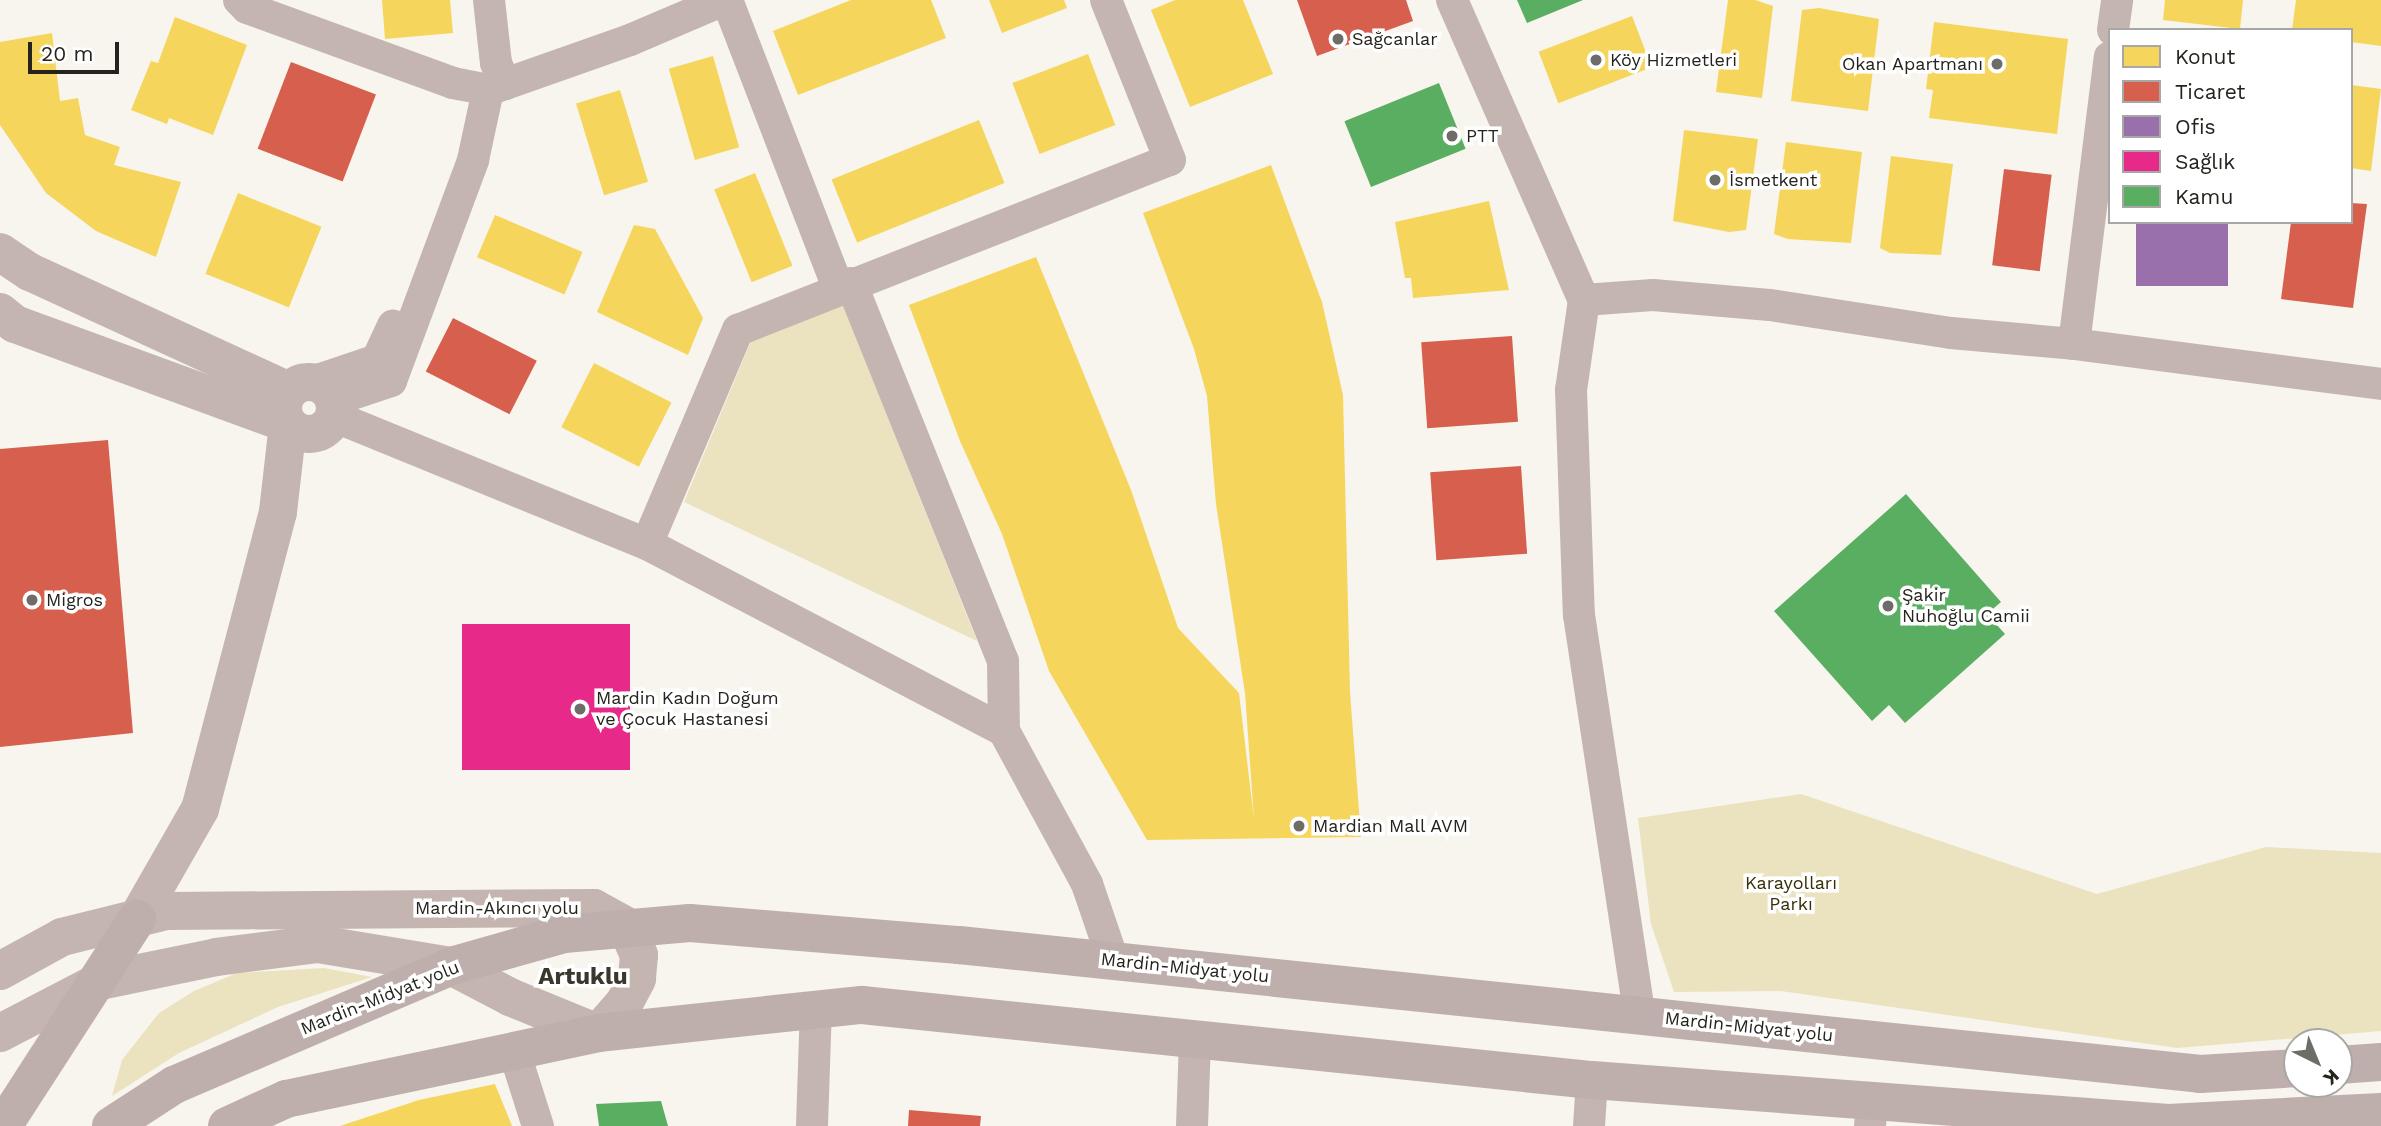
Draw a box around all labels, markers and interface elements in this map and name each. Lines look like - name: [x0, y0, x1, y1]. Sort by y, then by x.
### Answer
- scale bar: [32, 28, 122, 72]
- place label: Sağcanlar: [1352, 28, 1438, 50]
- legend: [2108, 28, 2353, 224]
- marker: Sağcanlar: [1330, 31, 1346, 47]
- text: 20 m: [41, 41, 93, 66]
- text: Konut: [2175, 44, 2235, 69]
- place label: Köy Hizmetleri: [1610, 49, 1737, 71]
- marker: Köy Hizmetleri: [1588, 52, 1604, 68]
- place label: Okan Apartmanı: [1841, 53, 1983, 75]
- marker: Okan Apartmanı: [1989, 56, 2005, 72]
- text: Ticaret: [2175, 79, 2245, 104]
- text: Ofis: [2175, 114, 2216, 139]
- place label: PTT: [1466, 125, 1499, 147]
- marker: PTT: [1444, 128, 1460, 144]
- text: Sağlık: [2175, 149, 2235, 174]
- place label: İsmetkent: [1729, 169, 1817, 191]
- marker: İsmetkent: [1707, 172, 1723, 188]
- text: Kamu: [2175, 184, 2233, 209]
- place label: Şakir Nuhoğlu Camii: [1902, 585, 2030, 628]
- place label: Migros: [46, 589, 103, 611]
- marker: Migros: [24, 592, 40, 608]
- marker: Şakir Nuhoğlu Camii: [1880, 598, 1896, 614]
- place label: Mardin Kadın Doğum ve Çocuk Hastanesi: [596, 688, 779, 730]
- marker: Mardin Kadın Doğum ve Çocuk Hastanesi: [570, 699, 590, 719]
- place label: Mardian Mall AVM: [1313, 815, 1469, 837]
- marker: Mardian Mall AVM: [1291, 818, 1307, 834]
- park label: Karayolları Parkı: [1745, 873, 1837, 916]
- street label: Mardin-Akıncı yolu: [415, 897, 579, 919]
- street label: Mardin-Midyat yolu: [1100, 948, 1270, 988]
- street label: Mardin-Midyat yolu: [297, 956, 463, 1040]
- district label: Artuklu: [538, 963, 628, 991]
- street label: Mardin-Midyat yolu: [1664, 1007, 1834, 1047]
- north arrow: [2283, 1028, 2353, 1098]
- text: K: [2319, 1064, 2344, 1090]

